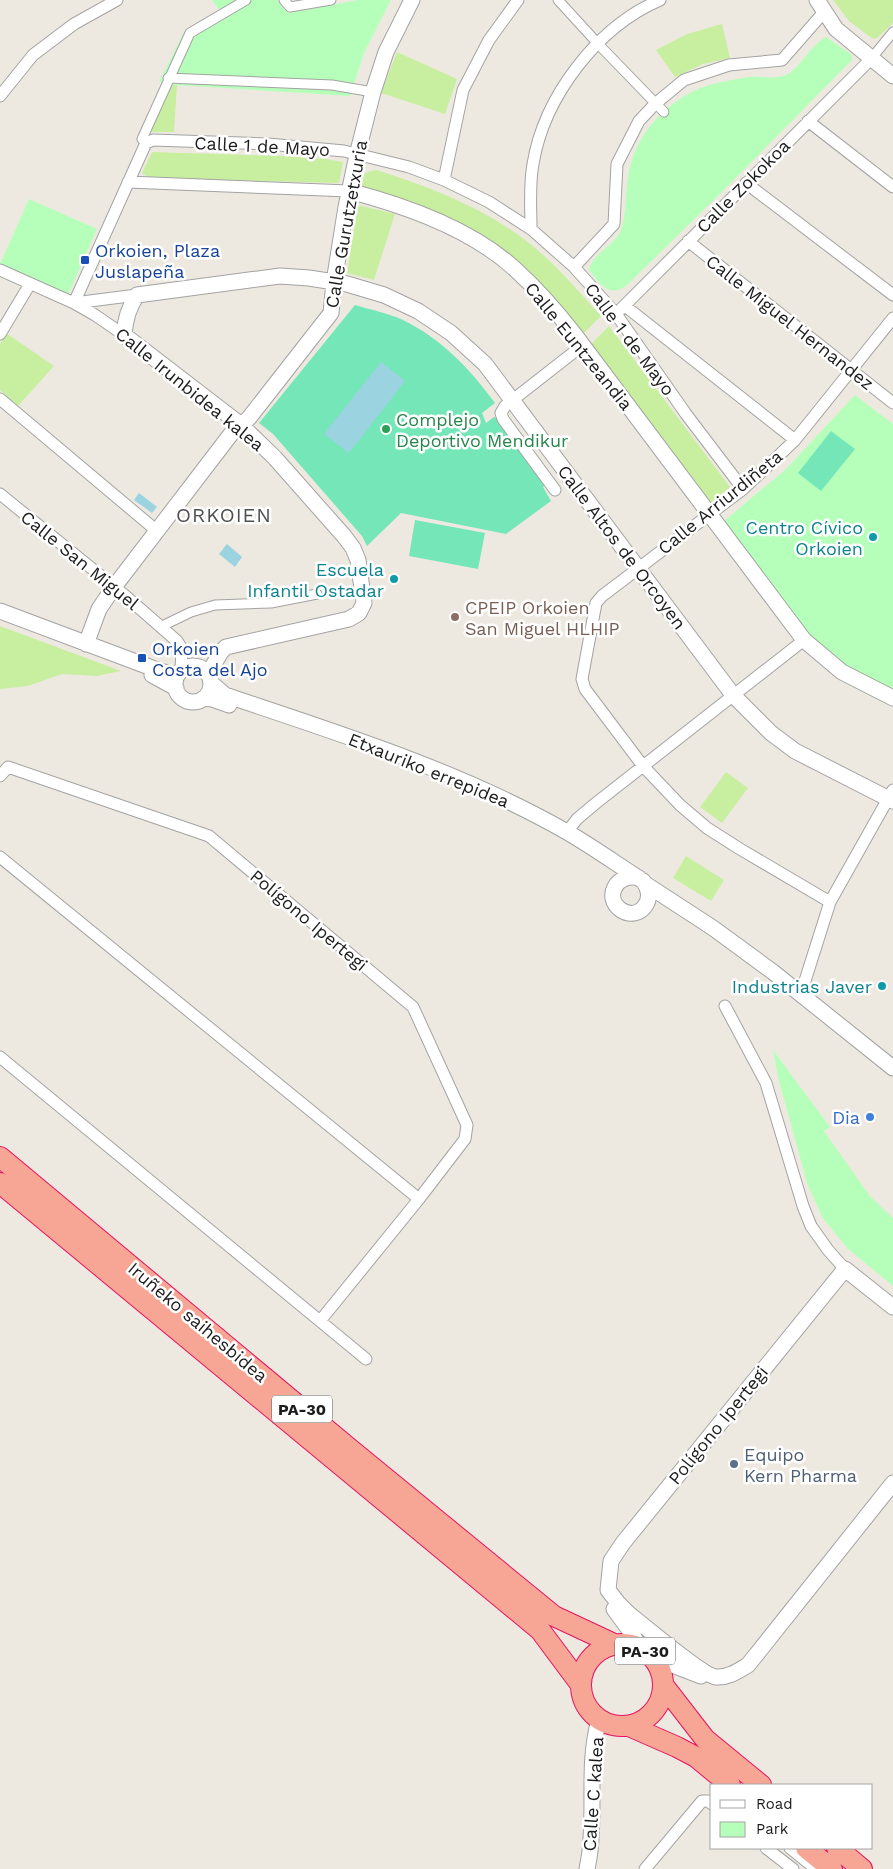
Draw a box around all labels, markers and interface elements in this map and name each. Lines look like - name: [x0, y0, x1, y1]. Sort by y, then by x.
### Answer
- street label: Calle 1 de Mayo: [194, 132, 330, 160]
- street label: Calle Zokokoa: [692, 135, 794, 237]
- street label: Calle Gurutzetxuria: [321, 138, 371, 310]
- place label: Orkoien, Plaza Juslapeña: [95, 240, 220, 282]
- street label: Calle Miguel Hernandez: [702, 250, 878, 394]
- marker: Orkoien, Plaza Juslapeña: [79, 254, 91, 266]
- street label: Calle Euntzeandia: [521, 278, 637, 414]
- street label: Calle 1 de Mayo: [581, 278, 679, 400]
- street label: Calle Irunbidea kalea: [112, 323, 268, 455]
- place label: Complejo Deportivo Mendikur: [396, 409, 568, 451]
- marker: Complejo Deportivo Mendikur: [380, 423, 392, 435]
- street label: Calle Arriurdiñeta: [654, 445, 786, 559]
- street label: Calle Altos de Orcoyen: [553, 461, 691, 633]
- district label: ORKOIEN: [176, 503, 272, 527]
- street label: Calle San Miguel: [17, 506, 144, 614]
- place label: Centro Cívico Orkoien: [746, 517, 863, 559]
- marker: Centro Cívico Orkoien: [867, 531, 879, 543]
- place label: Escuela Infantil Ostadar: [247, 559, 384, 601]
- marker: Escuela Infantil Ostadar: [388, 573, 400, 585]
- place label: CPEIP Orkoien San Miguel HLHIP: [465, 597, 620, 639]
- marker: CPEIP Orkoien San Miguel HLHIP: [449, 611, 461, 623]
- place label: Orkoien Costa del Ajo: [152, 638, 268, 680]
- marker: Orkoien Costa del Ajo: [136, 652, 148, 664]
- street label: Etxauriko errepidea: [346, 728, 512, 812]
- street label: Polígono Ipertegi: [246, 865, 372, 975]
- place label: Industrias Javer: [732, 976, 872, 997]
- marker: Industrias Javer: [876, 980, 888, 992]
- place label: Dia: [832, 1107, 860, 1128]
- marker: Dia: [864, 1111, 876, 1123]
- street label: Iruñeko saihesbidea: [124, 1258, 272, 1386]
- street label: Polígono Ipertegi: [664, 1362, 772, 1488]
- road number: PA-30: [272, 1396, 332, 1422]
- place label: Equipo Kern Pharma: [744, 1444, 857, 1486]
- marker: Equipo Kern Pharma: [728, 1458, 740, 1470]
- road number: PA-30: [615, 1638, 675, 1664]
- street label: Calle C kalea: [579, 1736, 607, 1852]
- legend: [710, 1784, 873, 1849]
- text: Road: [756, 1795, 793, 1813]
- text: Park: [756, 1820, 789, 1838]

